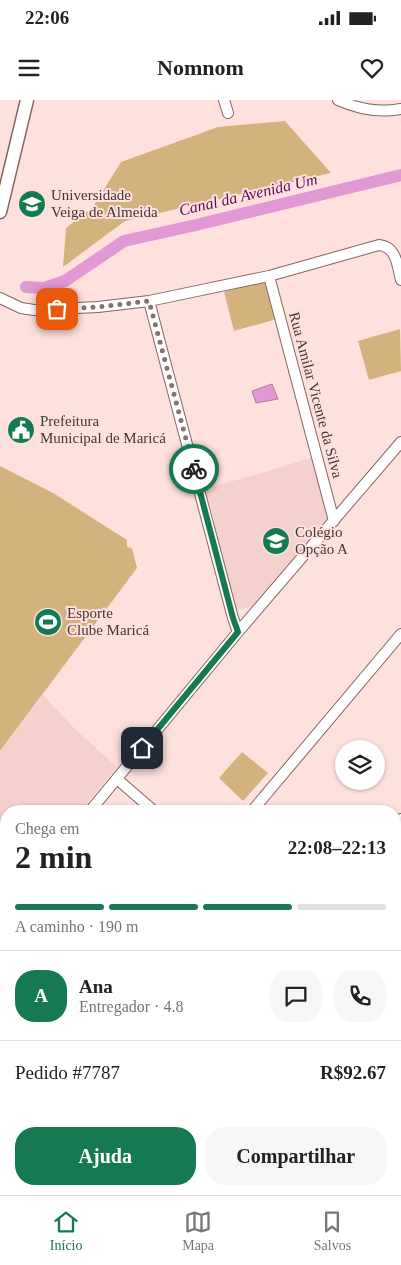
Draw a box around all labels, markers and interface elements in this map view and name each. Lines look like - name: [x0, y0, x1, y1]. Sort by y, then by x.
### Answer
- text: 22:06: [25, 7, 69, 28]
- icon: menu: [15, 54, 43, 82]
- icon: heart: [358, 54, 386, 82]
- text: Nomnom: [157, 55, 244, 80]
- water label: Canal da Avenida Um: [177, 170, 319, 219]
- place label: Universidade Veiga de Almeida: [51, 187, 158, 220]
- school or university icon: Universidade Veiga de Almeida: [17, 189, 47, 219]
- pin: [36, 288, 78, 330]
- icon: bag: [43, 295, 71, 323]
- street label: Rua Amilar Vicente da Silva: [286, 310, 346, 480]
- place label: Prefeitura Municipal de Maricá: [40, 413, 166, 446]
- public building icon: Prefeitura Municipal de Maricá: [6, 415, 36, 445]
- courier: [169, 444, 219, 494]
- icon: bike: [180, 455, 208, 483]
- place label: Colégio Opção A: [295, 524, 348, 557]
- school or university icon: Colégio Opção A: [261, 526, 291, 556]
- place label: Esporte Clube Maricá: [67, 605, 149, 638]
- sports icon: Esporte Clube Maricá: [33, 607, 63, 637]
- pin: [121, 727, 163, 769]
- icon: home: [128, 734, 156, 762]
- map controls: [335, 740, 385, 790]
- button: layers: [335, 740, 385, 790]
- text: Chega em: [15, 820, 79, 837]
- text: 22:08–22:13: [288, 837, 386, 858]
- text: 2 min: [15, 839, 92, 875]
- text: A caminho · 190 m: [15, 918, 139, 935]
- button: chat: [270, 970, 322, 1022]
- button: phone: [334, 970, 386, 1022]
- text: Ana: [79, 976, 113, 997]
- text: A: [34, 985, 48, 1006]
- text: Entregador · 4.8: [79, 998, 183, 1015]
- text: Pedido #7787: [15, 1062, 120, 1083]
- text: R$92.67: [320, 1062, 386, 1083]
- button: Ajuda: [15, 1127, 196, 1185]
- button: Compartilhar: [206, 1127, 386, 1185]
- tab: Início: [50, 1208, 83, 1254]
- tab: Mapa: [182, 1208, 214, 1254]
- tab: Salvos: [314, 1208, 351, 1254]

